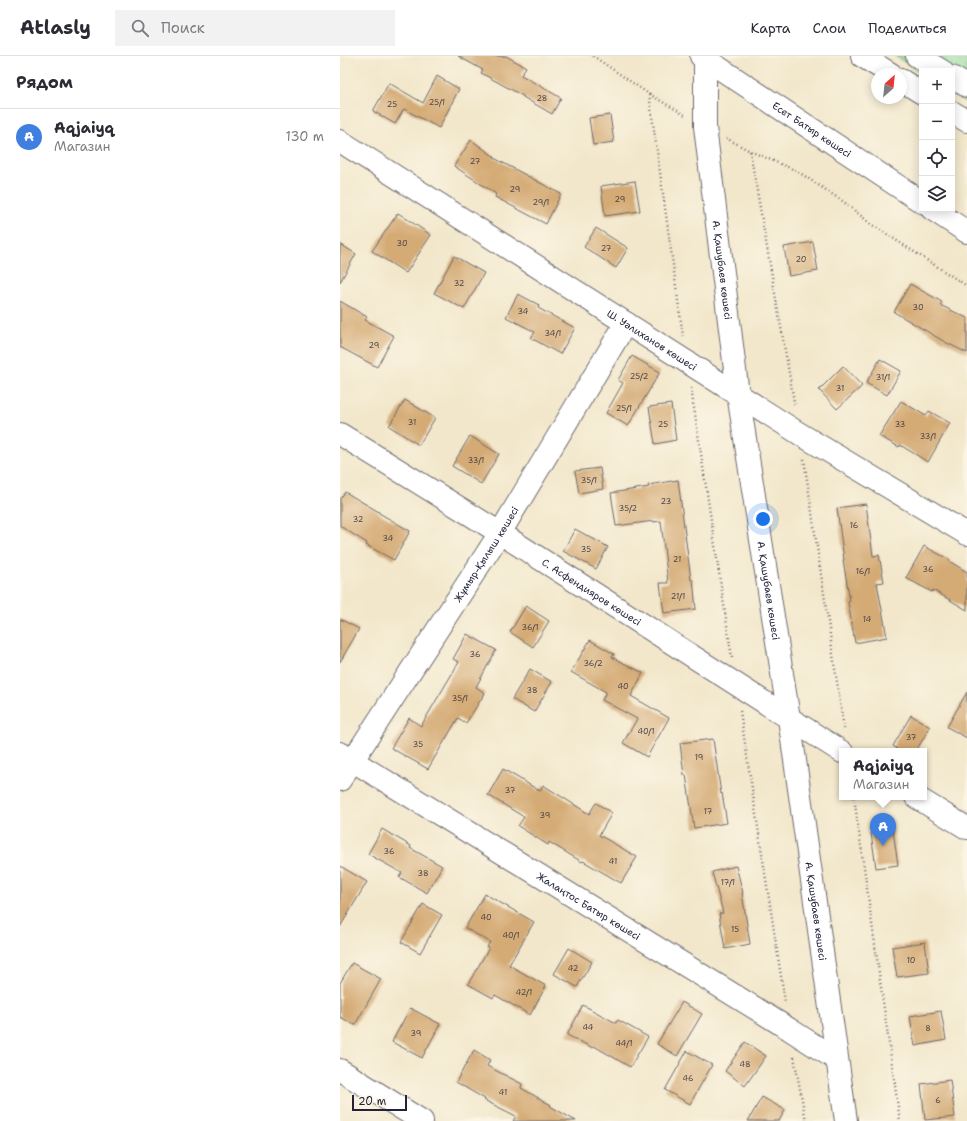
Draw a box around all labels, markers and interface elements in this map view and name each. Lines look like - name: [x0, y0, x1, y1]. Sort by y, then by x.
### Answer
- search box: [115, 10, 395, 46]
- text: Atlasly: [20, 15, 91, 40]
- icon: search: [129, 17, 151, 39]
- text: Поиск: [161, 18, 205, 38]
- text: Карта: [750, 19, 791, 37]
- text: Слои: [813, 19, 846, 37]
- text: Поделиться: [868, 19, 947, 37]
- north arrow: [871, 68, 907, 104]
- map controls: [919, 68, 955, 212]
- button: +: [919, 68, 955, 104]
- text: Рядом: [16, 71, 73, 93]
- house number: 28: [537, 93, 547, 104]
- house number: 25/1: [429, 97, 445, 108]
- house number: 25: [387, 99, 397, 110]
- street label: Есет Батыр көшесі: [770, 99, 854, 160]
- button: −: [919, 104, 955, 140]
- text: Aqjaiyq: [54, 118, 114, 138]
- text: A: [24, 128, 34, 145]
- text: 130 m: [286, 128, 324, 145]
- text: Магазин: [54, 138, 110, 155]
- button: locate: [919, 140, 955, 176]
- house number: 27: [470, 156, 481, 167]
- button: layers: [919, 176, 955, 212]
- house number: 29: [510, 184, 520, 195]
- house number: 29: [615, 194, 625, 205]
- house number: 29/1: [533, 197, 549, 208]
- street label: А. Қашубаев көшесі: [710, 220, 735, 320]
- house number: 30: [396, 238, 408, 249]
- house number: 27: [601, 243, 612, 254]
- house number: 20: [796, 254, 806, 265]
- house number: 32: [454, 278, 465, 289]
- house number: 30: [912, 302, 924, 313]
- house number: 34: [518, 306, 529, 317]
- street label: Ш. Уәлиханов көшесі: [605, 306, 700, 373]
- house number: 34/1: [545, 328, 561, 339]
- house number: 29: [369, 340, 379, 351]
- house number: 25/2: [630, 371, 649, 382]
- house number: 31/1: [876, 372, 890, 383]
- house number: 31: [836, 383, 844, 394]
- house number: 25/1: [616, 403, 632, 414]
- house number: 31: [408, 417, 416, 428]
- house number: 25: [658, 419, 668, 430]
- house number: 33: [895, 419, 905, 430]
- house number: 33/1: [920, 431, 936, 442]
- house number: 33/1: [468, 455, 484, 466]
- house number: 35/1: [581, 475, 597, 486]
- house number: 23: [661, 496, 671, 507]
- house number: 35/2: [619, 503, 638, 514]
- street label: Жұмыр-Қылыш көшесі: [451, 504, 521, 604]
- your location: [753, 509, 773, 529]
- house number: 32: [353, 514, 364, 525]
- house number: 16: [850, 520, 859, 531]
- house number: 34: [383, 533, 394, 544]
- street label: А. Қашубаев көшесі: [755, 540, 783, 641]
- house number: 35: [581, 544, 591, 555]
- house number: 21: [673, 554, 681, 565]
- street label: С. Асфендияров көшесі: [540, 555, 644, 628]
- house number: 36: [923, 564, 934, 575]
- house number: 16/1: [856, 566, 870, 577]
- house number: 21/1: [671, 591, 685, 602]
- house number: 14: [863, 614, 872, 625]
- house number: 36/1: [521, 622, 539, 633]
- house number: 36: [470, 649, 481, 660]
- house number: 36/2: [583, 658, 603, 669]
- house number: 40: [617, 681, 629, 692]
- house number: 38: [527, 685, 537, 696]
- house number: 35/1: [452, 693, 468, 704]
- house number: 40/1: [637, 726, 655, 737]
- house number: 37: [906, 732, 917, 743]
- house number: 35: [413, 739, 423, 750]
- popup: [839, 748, 927, 800]
- house number: 19: [695, 752, 703, 763]
- text: Aqjaiyq: [853, 756, 913, 776]
- text: Магазин: [853, 776, 909, 793]
- house number: 37: [505, 785, 516, 796]
- house number: 17: [704, 806, 713, 817]
- house number: 39: [540, 810, 550, 821]
- pin: A: [870, 813, 896, 846]
- house number: 36: [384, 846, 395, 857]
- house number: 41: [609, 856, 617, 867]
- street label: А. Қашубаев көшесі: [803, 861, 830, 962]
- house number: 38: [418, 868, 428, 879]
- street label: Жалаңтос Батыр көшесі: [535, 869, 643, 943]
- house number: 17/1: [721, 877, 735, 888]
- house number: 40: [480, 912, 492, 923]
- house number: 15: [731, 924, 739, 935]
- house number: 40/1: [502, 930, 520, 941]
- house number: 10: [907, 955, 915, 966]
- house number: 42: [568, 963, 579, 974]
- house number: 42/1: [516, 987, 532, 998]
- house number: 44: [583, 1022, 594, 1033]
- house number: 8: [925, 1023, 931, 1034]
- house number: 39: [411, 1028, 421, 1039]
- house number: 44/1: [615, 1038, 633, 1049]
- house number: 48: [739, 1059, 751, 1070]
- house number: 46: [682, 1073, 694, 1084]
- house number: 41: [499, 1087, 507, 1098]
- scale bar: [352, 1093, 407, 1112]
- text: 20 m: [358, 1094, 386, 1109]
- house number: 6: [935, 1095, 941, 1106]

